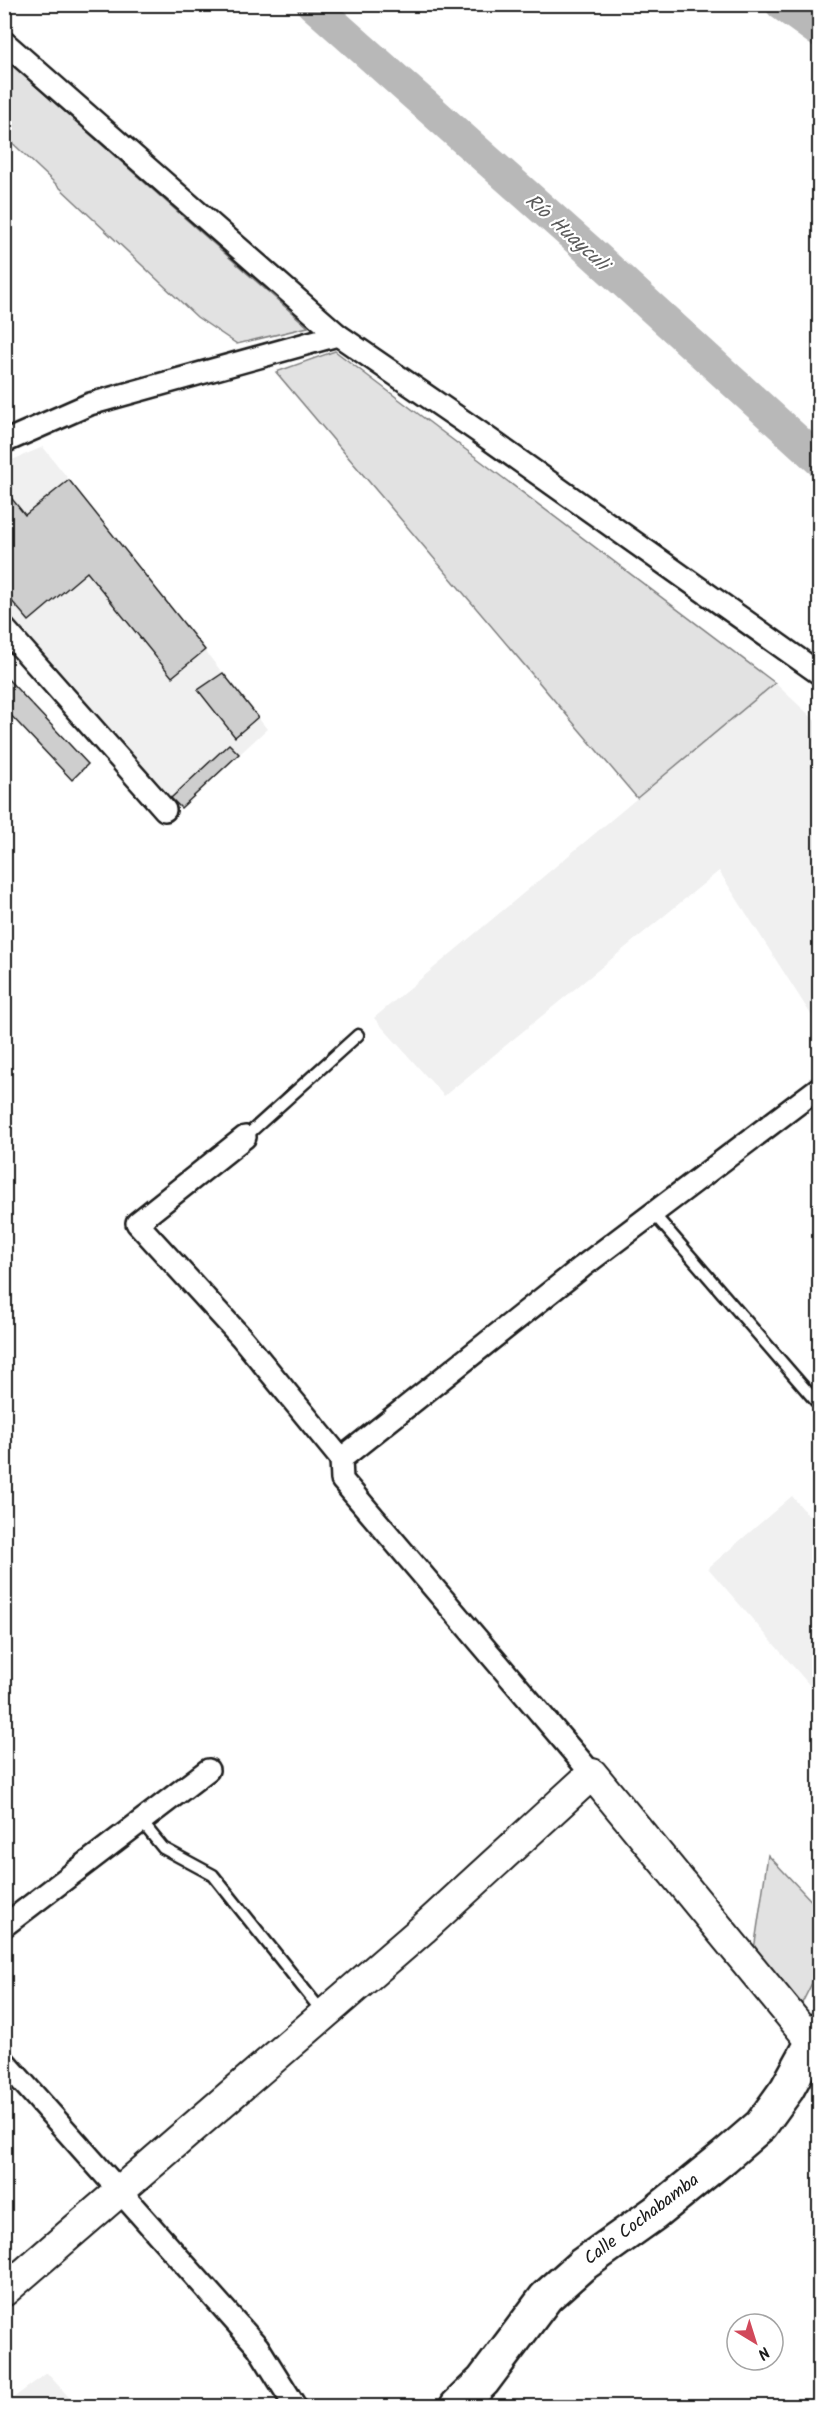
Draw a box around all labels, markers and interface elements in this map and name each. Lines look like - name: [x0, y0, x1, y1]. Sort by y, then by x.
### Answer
- water label: Río Huayculi: [517, 186, 618, 282]
- street label: Calle Cochabamba: [578, 2167, 706, 2273]
- north arrow: [725, 2312, 785, 2372]
- text: N: [752, 2340, 775, 2366]

